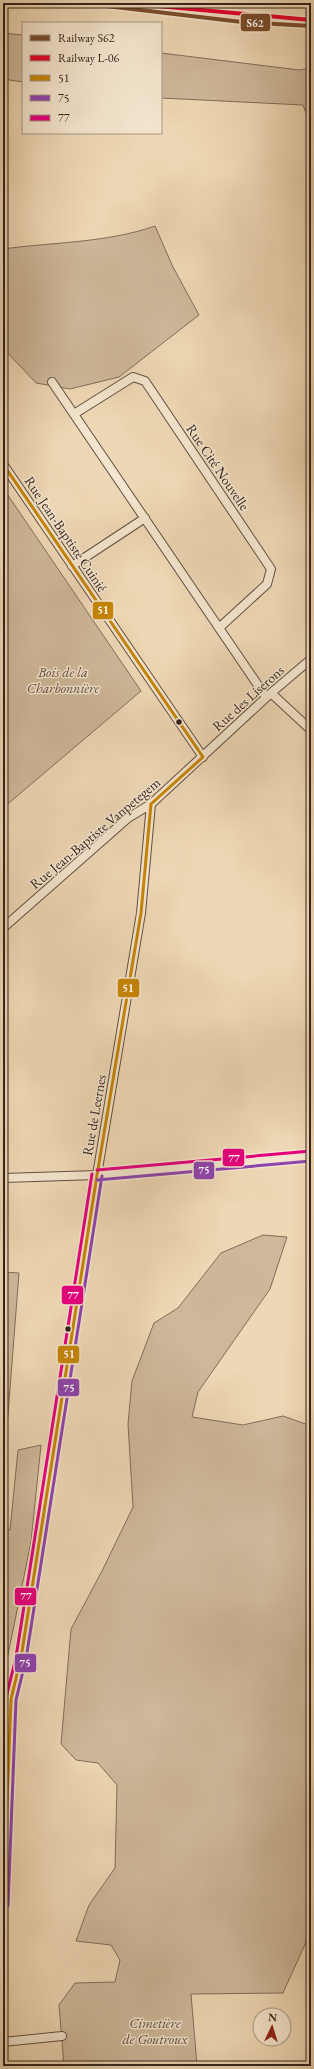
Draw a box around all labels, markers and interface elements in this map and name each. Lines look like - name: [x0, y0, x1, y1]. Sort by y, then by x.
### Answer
- line badge: S62: [240, 13, 271, 32]
- text: S62: [246, 16, 264, 30]
- legend: [22, 22, 162, 134]
- text: Railway S62: [58, 30, 115, 46]
- text: Railway L-06: [58, 50, 120, 66]
- text: 51: [58, 70, 70, 86]
- text: 75: [58, 90, 70, 106]
- text: 77: [58, 110, 70, 126]
- street label: Rue Cité Nouvelle: [182, 420, 254, 514]
- street label: Rue Jean-Baptiste Cuinié: [21, 473, 112, 596]
- line badge: 51: [92, 601, 114, 620]
- text: 51: [97, 603, 109, 617]
- street label: Rue des Liserons: [208, 661, 288, 735]
- park label: Bois de la Charbonnière: [27, 663, 99, 697]
- unlabelled marker: [174, 717, 184, 727]
- street label: Rue Jean-Baptiste Vanpetegem: [26, 773, 164, 893]
- line badge: 51: [117, 978, 140, 998]
- text: 51: [122, 981, 134, 995]
- street label: Rue de Leernes: [78, 1073, 110, 1157]
- line badge: 77: [222, 1148, 245, 1167]
- text: 77: [228, 1151, 240, 1165]
- line badge: 75: [193, 1161, 215, 1180]
- text: 75: [198, 1163, 210, 1177]
- line badge: 77: [61, 1285, 84, 1305]
- text: 77: [67, 1288, 79, 1302]
- unlabelled marker: [63, 1324, 73, 1334]
- line badge: 51: [57, 1345, 80, 1364]
- text: 51: [63, 1347, 75, 1361]
- line badge: 75: [57, 1378, 80, 1397]
- text: 75: [63, 1381, 75, 1395]
- line badge: 77: [14, 1587, 37, 1606]
- text: 77: [20, 1589, 32, 1603]
- line badge: 75: [14, 1653, 37, 1673]
- text: 75: [19, 1656, 31, 1670]
- north arrow: [252, 2007, 292, 2047]
- text: N: [268, 2010, 278, 2024]
- park label: Cimetière de Goutroux: [123, 2014, 188, 2048]

